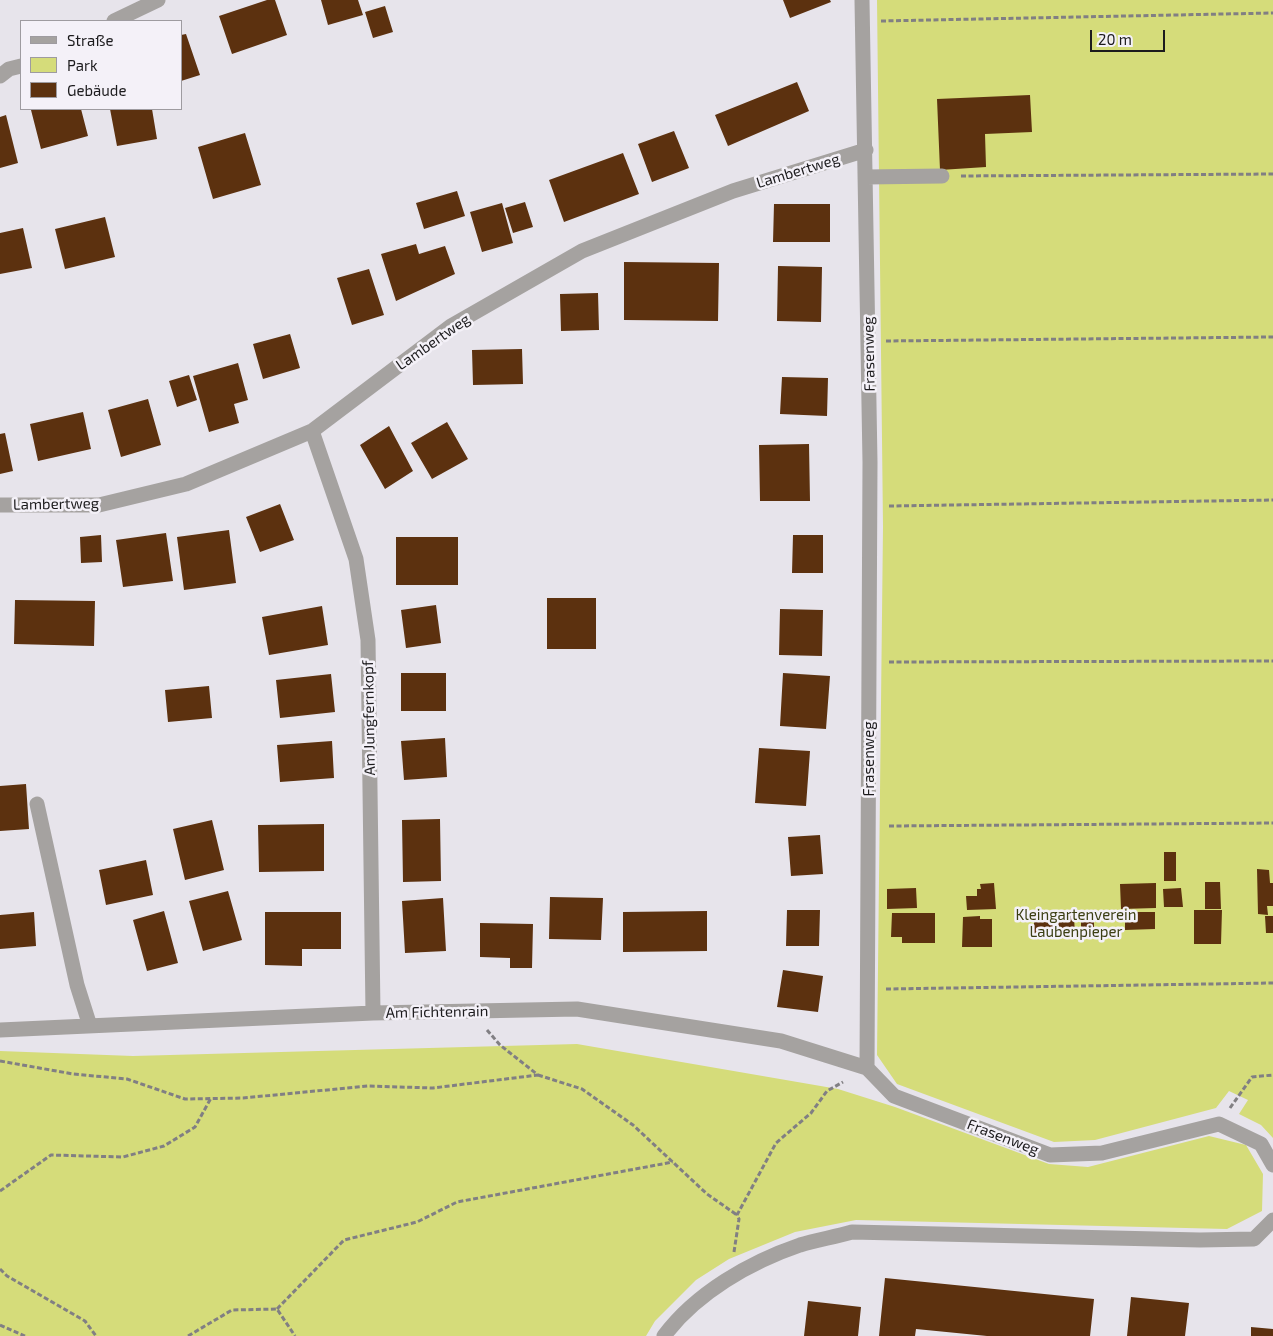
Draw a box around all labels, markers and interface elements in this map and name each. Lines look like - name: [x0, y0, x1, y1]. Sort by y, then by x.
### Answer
- legend: [20, 20, 182, 110]
- scale bar: [1093, 20, 1168, 52]
- text: 20 m: [1098, 30, 1132, 48]
- text: Straße: [67, 31, 113, 49]
- text: Park: [67, 56, 98, 74]
- text: Gebäude: [67, 81, 126, 99]
- street label: Lambertweg: [754, 150, 842, 192]
- street label: Lambertweg: [393, 310, 473, 374]
- street label: Frasenweg: [859, 316, 879, 392]
- street label: Lambertweg: [13, 494, 99, 514]
- street label: Am Jungfernkopf: [359, 660, 379, 776]
- street label: Frasenweg: [860, 721, 878, 797]
- park label: Kleingartenverein Laubenpieper: [1015, 906, 1137, 941]
- street label: Am Fichtenrain: [385, 1002, 489, 1022]
- street label: Frasenweg: [965, 1115, 1041, 1159]

